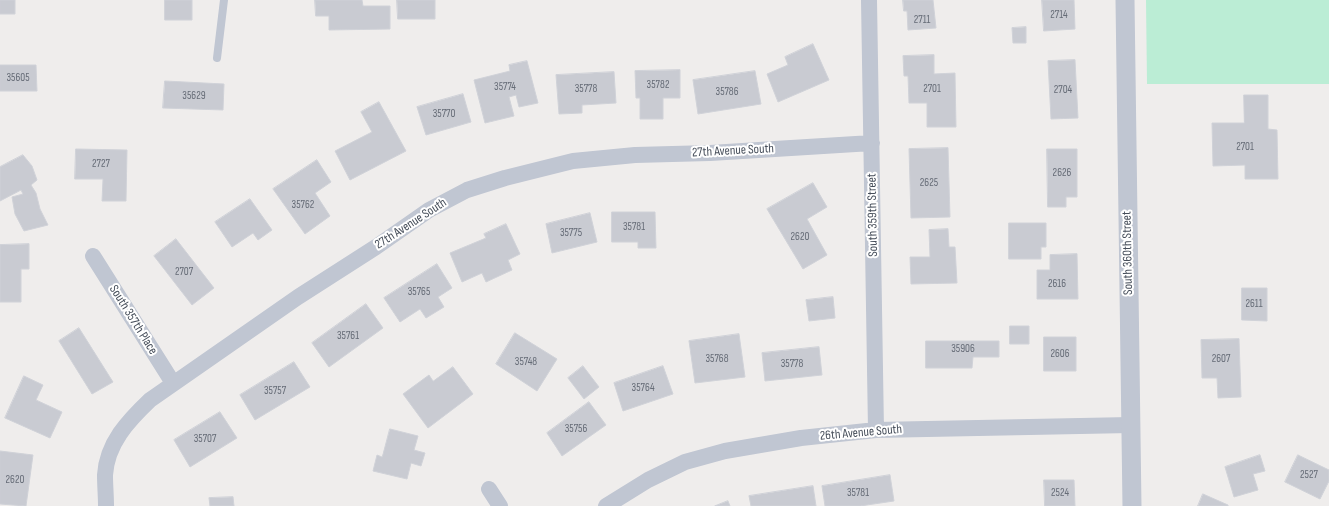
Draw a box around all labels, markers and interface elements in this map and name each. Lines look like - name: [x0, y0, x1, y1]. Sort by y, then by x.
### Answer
- house number: 2714: [1050, 8, 1068, 22]
- house number: 2711: [914, 13, 930, 27]
- house number: 35605: [6, 71, 30, 85]
- house number: 35782: [647, 78, 669, 92]
- house number: 35774: [494, 80, 516, 94]
- house number: 35778: [575, 82, 597, 96]
- house number: 2701: [923, 82, 941, 96]
- house number: 2704: [1054, 83, 1072, 97]
- house number: 35786: [716, 85, 738, 99]
- house number: 35629: [182, 89, 206, 103]
- house number: 35770: [433, 107, 455, 121]
- house number: 2701: [1236, 140, 1254, 154]
- street label: 27th Avenue South: [692, 141, 774, 161]
- house number: 2727: [92, 157, 110, 171]
- house number: 2626: [1053, 166, 1071, 180]
- street label: South 359th Street: [864, 173, 882, 257]
- house number: 2625: [920, 176, 938, 190]
- street label: 27th Avenue South: [372, 195, 450, 253]
- house number: 35762: [292, 198, 314, 212]
- street label: South 360th Street: [1119, 211, 1137, 295]
- house number: 35781: [623, 220, 645, 234]
- house number: 35775: [560, 226, 582, 240]
- house number: 2620: [791, 230, 809, 244]
- house number: 2707: [175, 265, 193, 279]
- house number: 2616: [1048, 277, 1066, 291]
- street label: South 357th Place: [106, 282, 160, 358]
- house number: 35765: [408, 285, 430, 299]
- house number: 2611: [1245, 297, 1263, 311]
- house number: 35761: [337, 329, 359, 343]
- house number: 35906: [951, 342, 975, 356]
- house number: 2606: [1050, 347, 1070, 361]
- house number: 35768: [705, 352, 729, 366]
- house number: 2607: [1212, 352, 1230, 366]
- house number: 35748: [515, 355, 537, 369]
- house number: 35778: [781, 357, 803, 371]
- house number: 35764: [632, 381, 654, 395]
- house number: 35757: [264, 384, 286, 398]
- house number: 35756: [565, 422, 587, 436]
- street label: 26th Avenue South: [819, 422, 903, 444]
- house number: 35707: [194, 432, 216, 446]
- house number: 2527: [1300, 468, 1318, 482]
- house number: 2620: [6, 473, 24, 487]
- house number: 35781: [847, 486, 869, 500]
- house number: 2524: [1051, 486, 1069, 500]

